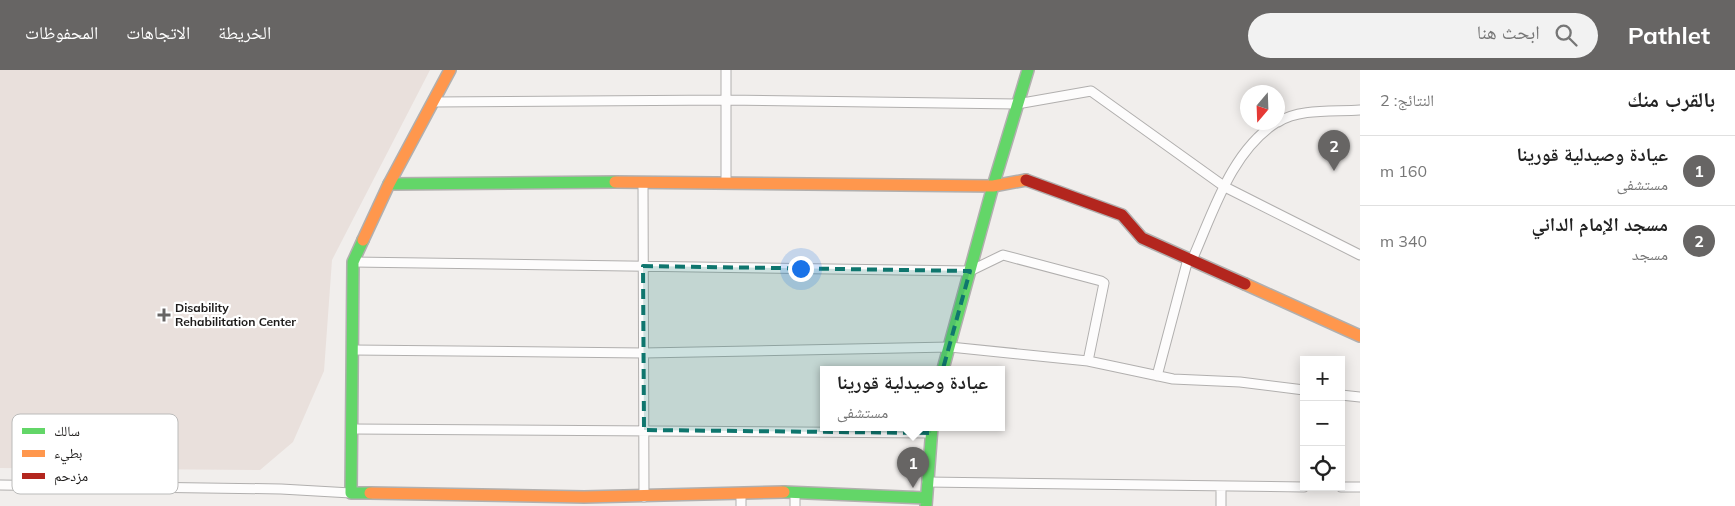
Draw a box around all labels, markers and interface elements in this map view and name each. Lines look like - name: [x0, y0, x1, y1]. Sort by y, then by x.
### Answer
- search box: [1248, 13, 1598, 58]
- text: ابحث هنا: [1477, 20, 1540, 44]
- text: Pathlet: [1628, 20, 1710, 50]
- text: المحفوظات: [25, 21, 98, 44]
- text: الاتجاهات: [126, 21, 190, 44]
- text: الخريطة: [218, 21, 271, 44]
- icon: search: [1552, 21, 1580, 49]
- north arrow: [1240, 85, 1285, 130]
- text: بالقرب منك: [1627, 86, 1715, 112]
- text: النتائج: 2: [1380, 90, 1434, 110]
- pin: 2: [1318, 130, 1350, 171]
- text: عيادة وصيدلية قورينا: [1517, 142, 1668, 166]
- text: 160 m: [1380, 161, 1427, 181]
- text: 1: [1694, 161, 1704, 181]
- text: مستشفى: [1617, 174, 1668, 194]
- text: مسجد الإمام الداني: [1531, 212, 1668, 236]
- text: 340 m: [1380, 231, 1427, 251]
- text: 2: [1694, 231, 1704, 251]
- text: مسجد: [1632, 244, 1668, 264]
- your location: [788, 256, 814, 282]
- place label: Disability Rehabilitation Center: [175, 300, 296, 329]
- marker: Disability Rehabilitation Center: [157, 308, 171, 322]
- map controls: [1300, 356, 1345, 491]
- button: +: [1300, 356, 1345, 401]
- popup: [820, 366, 1005, 431]
- text: عيادة وصيدلية قورينا: [837, 370, 988, 394]
- button: −: [1300, 401, 1345, 446]
- text: مستشفى: [837, 402, 888, 422]
- legend: [12, 414, 178, 494]
- text: سالك: [54, 422, 80, 440]
- text: بطيء: [54, 444, 83, 465]
- button: locate: [1300, 446, 1345, 491]
- pin: 1: [897, 447, 929, 488]
- text: مزدحم: [54, 467, 88, 486]

